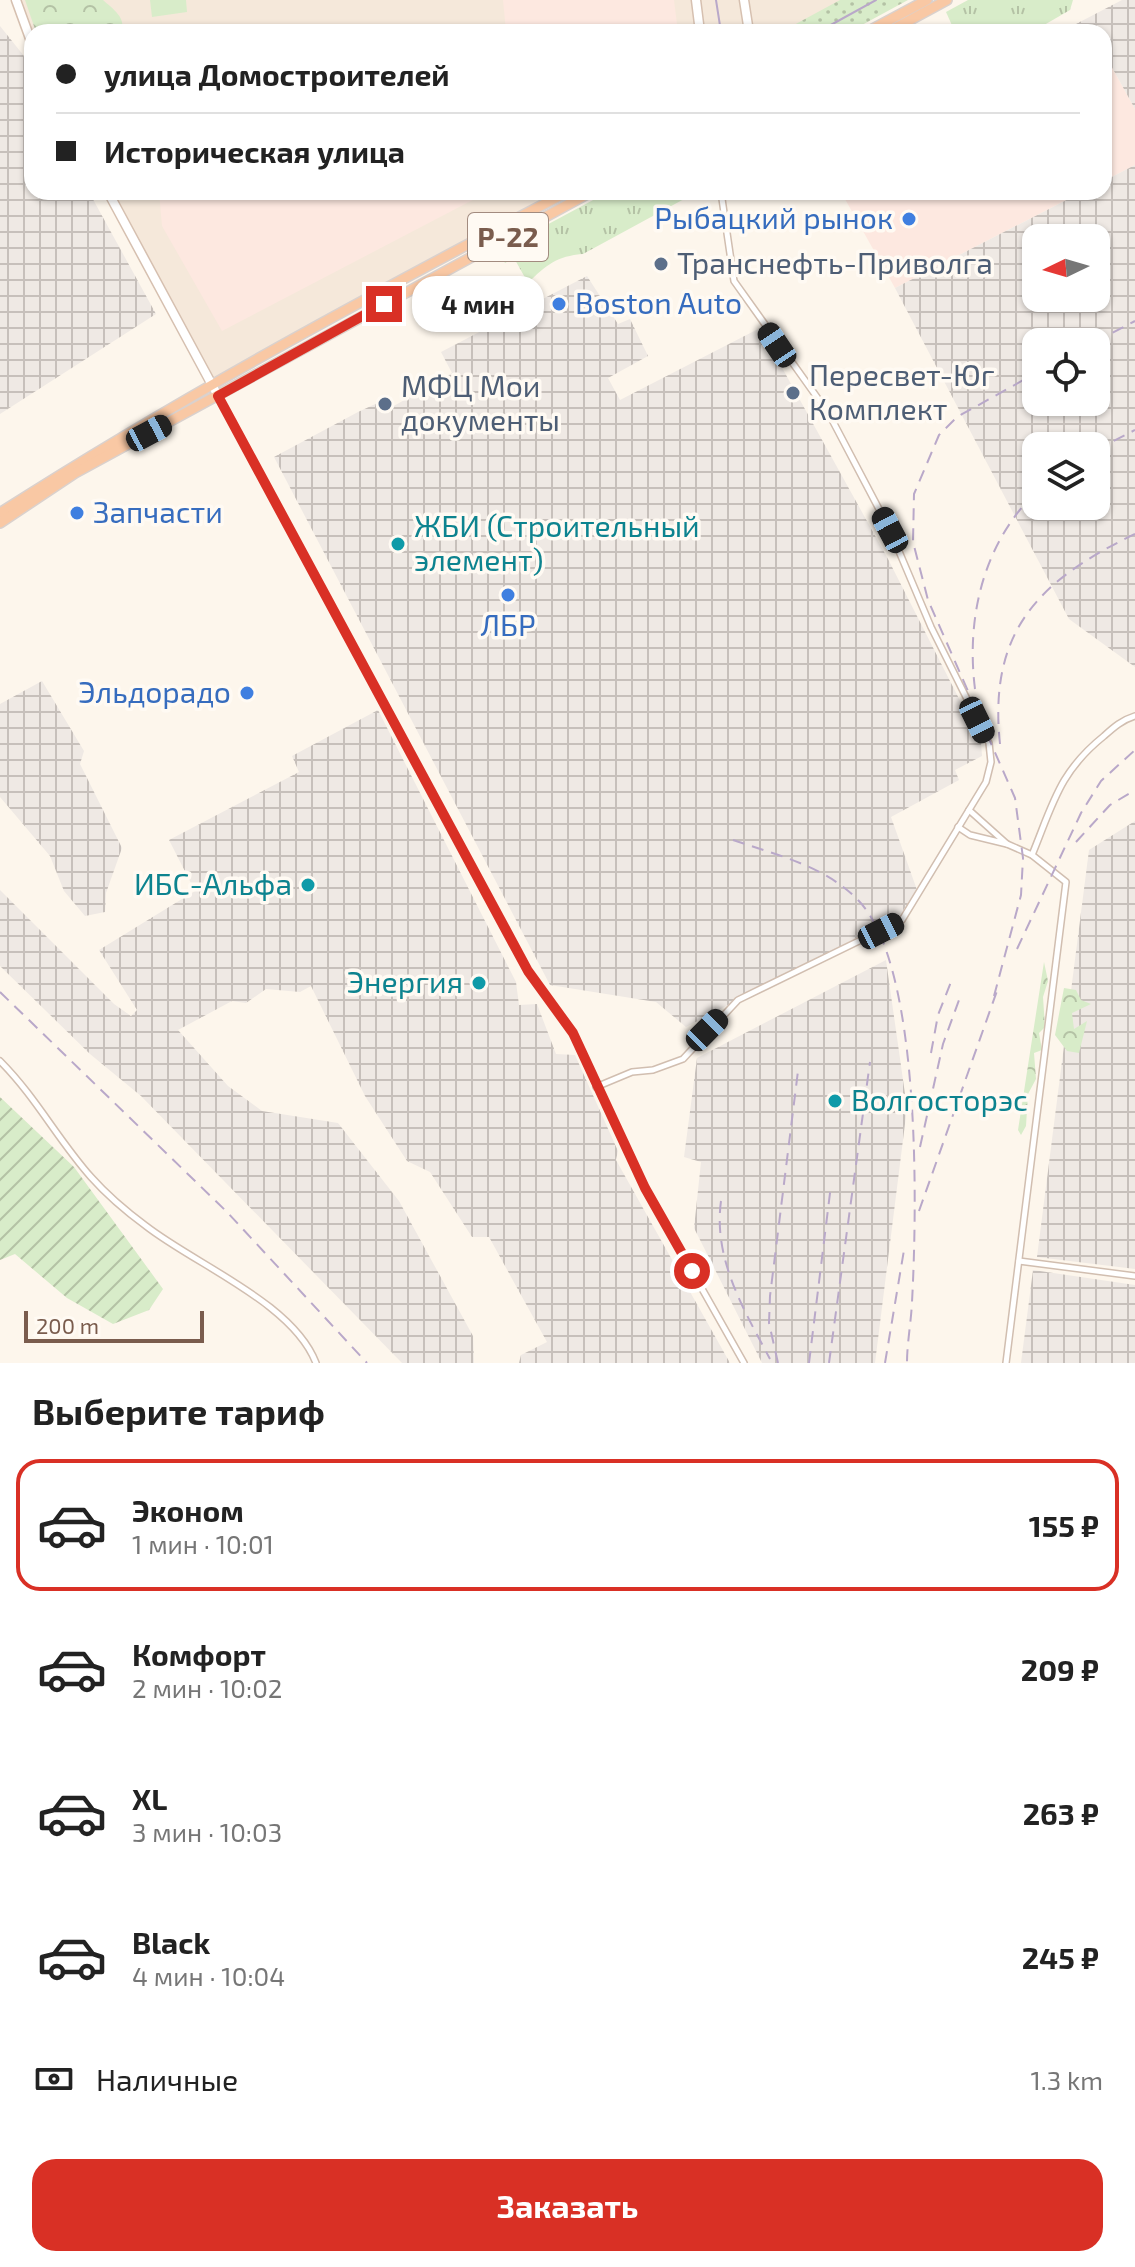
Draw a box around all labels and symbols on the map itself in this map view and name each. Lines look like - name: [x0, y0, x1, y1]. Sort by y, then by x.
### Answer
- place label: Рыбацкий рынок: [654, 199, 893, 235]
- marker: Рыбацкий рынок: [900, 210, 918, 228]
- road number: Р-22: [468, 213, 548, 261]
- north arrow: [1022, 224, 1110, 312]
- place label: Транснефть-Приволга: [677, 244, 993, 280]
- marker: Транснефть-Приволга: [652, 255, 670, 273]
- callout: 4 мин: [412, 276, 544, 332]
- place label: Boston Auto: [575, 284, 742, 320]
- route end: [366, 286, 402, 322]
- marker: Boston Auto: [550, 295, 568, 313]
- car: [754, 318, 800, 372]
- place label: Пересвет-Юг Комплект: [809, 356, 995, 426]
- place label: МФЦ Мои документы: [401, 367, 560, 438]
- marker: Пересвет-Юг Комплект: [784, 384, 802, 402]
- marker: МФЦ Мои документы: [376, 395, 394, 413]
- car: [122, 411, 176, 455]
- place label: Запчасти: [93, 493, 223, 529]
- car: [868, 503, 912, 557]
- marker: Запчасти: [68, 504, 86, 522]
- place label: ЖБИ (Строительный элемент): [414, 507, 700, 577]
- marker: ЖБИ (Строительный элемент): [389, 535, 407, 553]
- marker: ЛБР: [499, 586, 517, 604]
- place label: ЛБР: [480, 606, 536, 642]
- place label: Эльдорадо: [78, 673, 231, 709]
- marker: Эльдорадо: [238, 684, 256, 702]
- car: [956, 693, 998, 747]
- place label: ИБС-Альфа: [134, 865, 292, 901]
- marker: ИБС-Альфа: [299, 876, 317, 894]
- car: [854, 909, 908, 953]
- place label: Энергия: [347, 963, 463, 999]
- marker: Энергия: [470, 974, 488, 992]
- car: [682, 1005, 732, 1055]
- place label: Волгосторэс: [851, 1081, 1028, 1117]
- marker: Волгосторэс: [826, 1092, 844, 1110]
- route start: [674, 1253, 710, 1289]
- scale bar: [24, 1307, 204, 1343]

